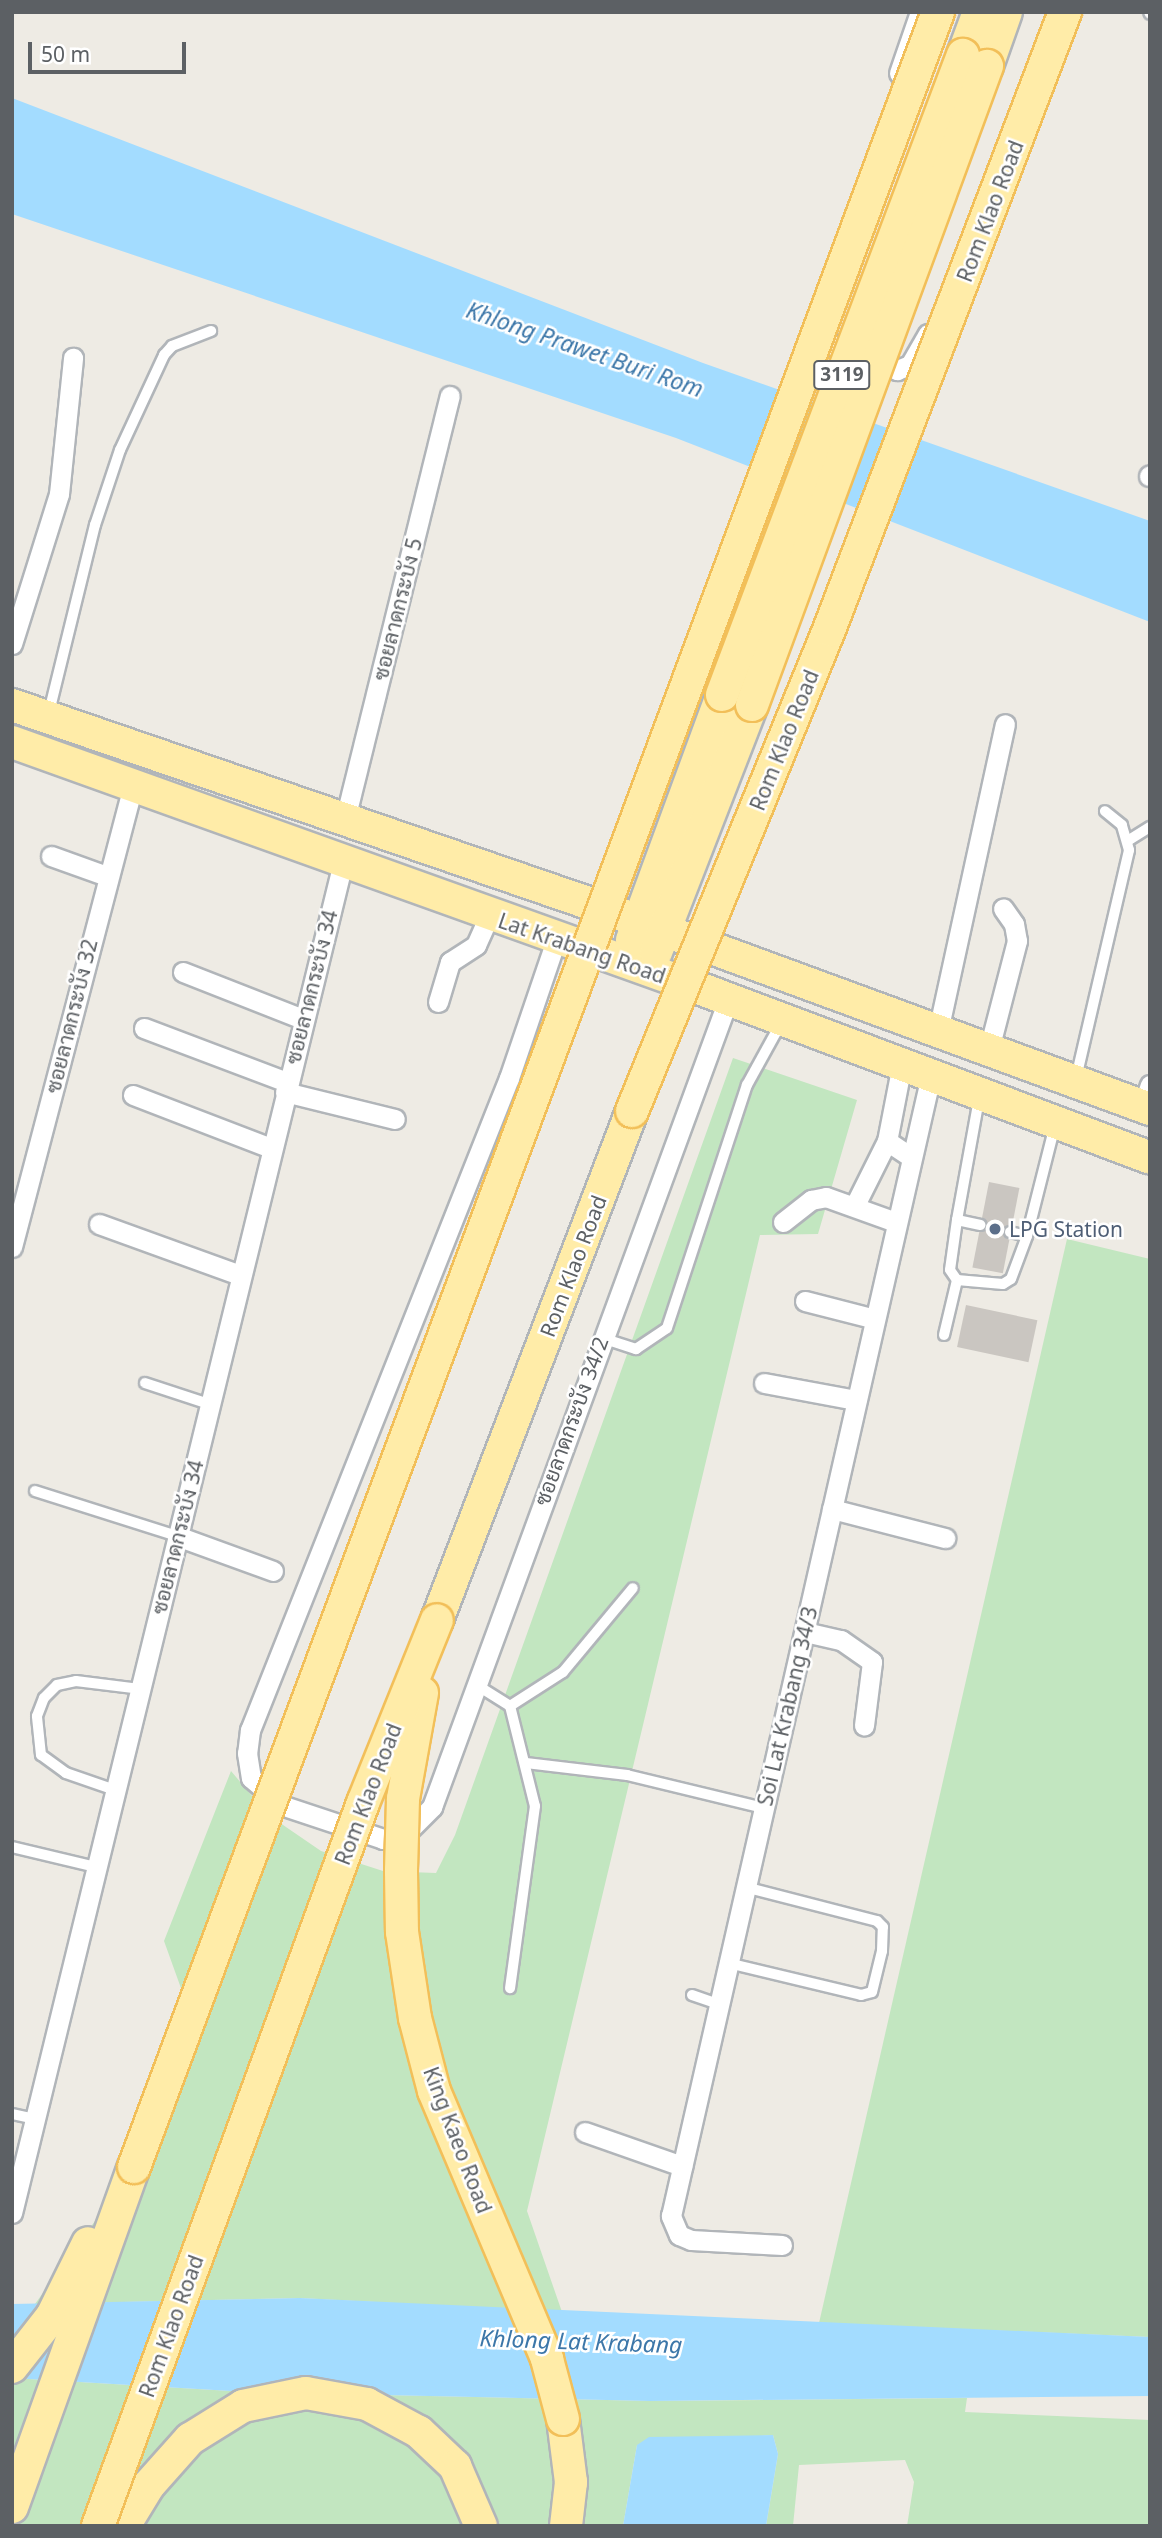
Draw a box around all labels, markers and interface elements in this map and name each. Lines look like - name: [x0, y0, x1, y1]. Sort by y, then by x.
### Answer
- scale bar: [32, 28, 189, 72]
- text: 50 m: [41, 40, 90, 68]
- street label: Rom Klao Road: [951, 137, 1029, 285]
- water label: Khlong Prawet Buri Rom: [463, 295, 707, 403]
- road number: 3119: [812, 360, 872, 390]
- street label: ซอยลาดกระบัง 5: [367, 535, 427, 683]
- street label: Rom Klao Road: [744, 666, 824, 814]
- street label: ซอยลาดกระบัง 34: [280, 907, 342, 1067]
- street label: Lat Krabang Road: [495, 908, 669, 988]
- street label: ซอยลาดกระบัง 32: [40, 936, 102, 1096]
- street label: Rom Klao Road: [534, 1192, 612, 1340]
- place label: LPG Station: [1009, 1216, 1123, 1242]
- marker: LPG Station: [987, 1221, 1003, 1237]
- street label: ซอยลาดกระบัง 34/2: [529, 1333, 613, 1509]
- street label: ซอยลาดกระบัง 34: [146, 1457, 208, 1617]
- street label: Soi Lat Krabang 34/3: [752, 1604, 822, 1808]
- street label: Rom Klao Road: [329, 1720, 407, 1868]
- street label: King Kaeo Road: [418, 2063, 498, 2217]
- street label: Rom Klao Road: [134, 2251, 208, 2401]
- water label: Khlong Lat Krabang: [479, 2324, 683, 2358]

